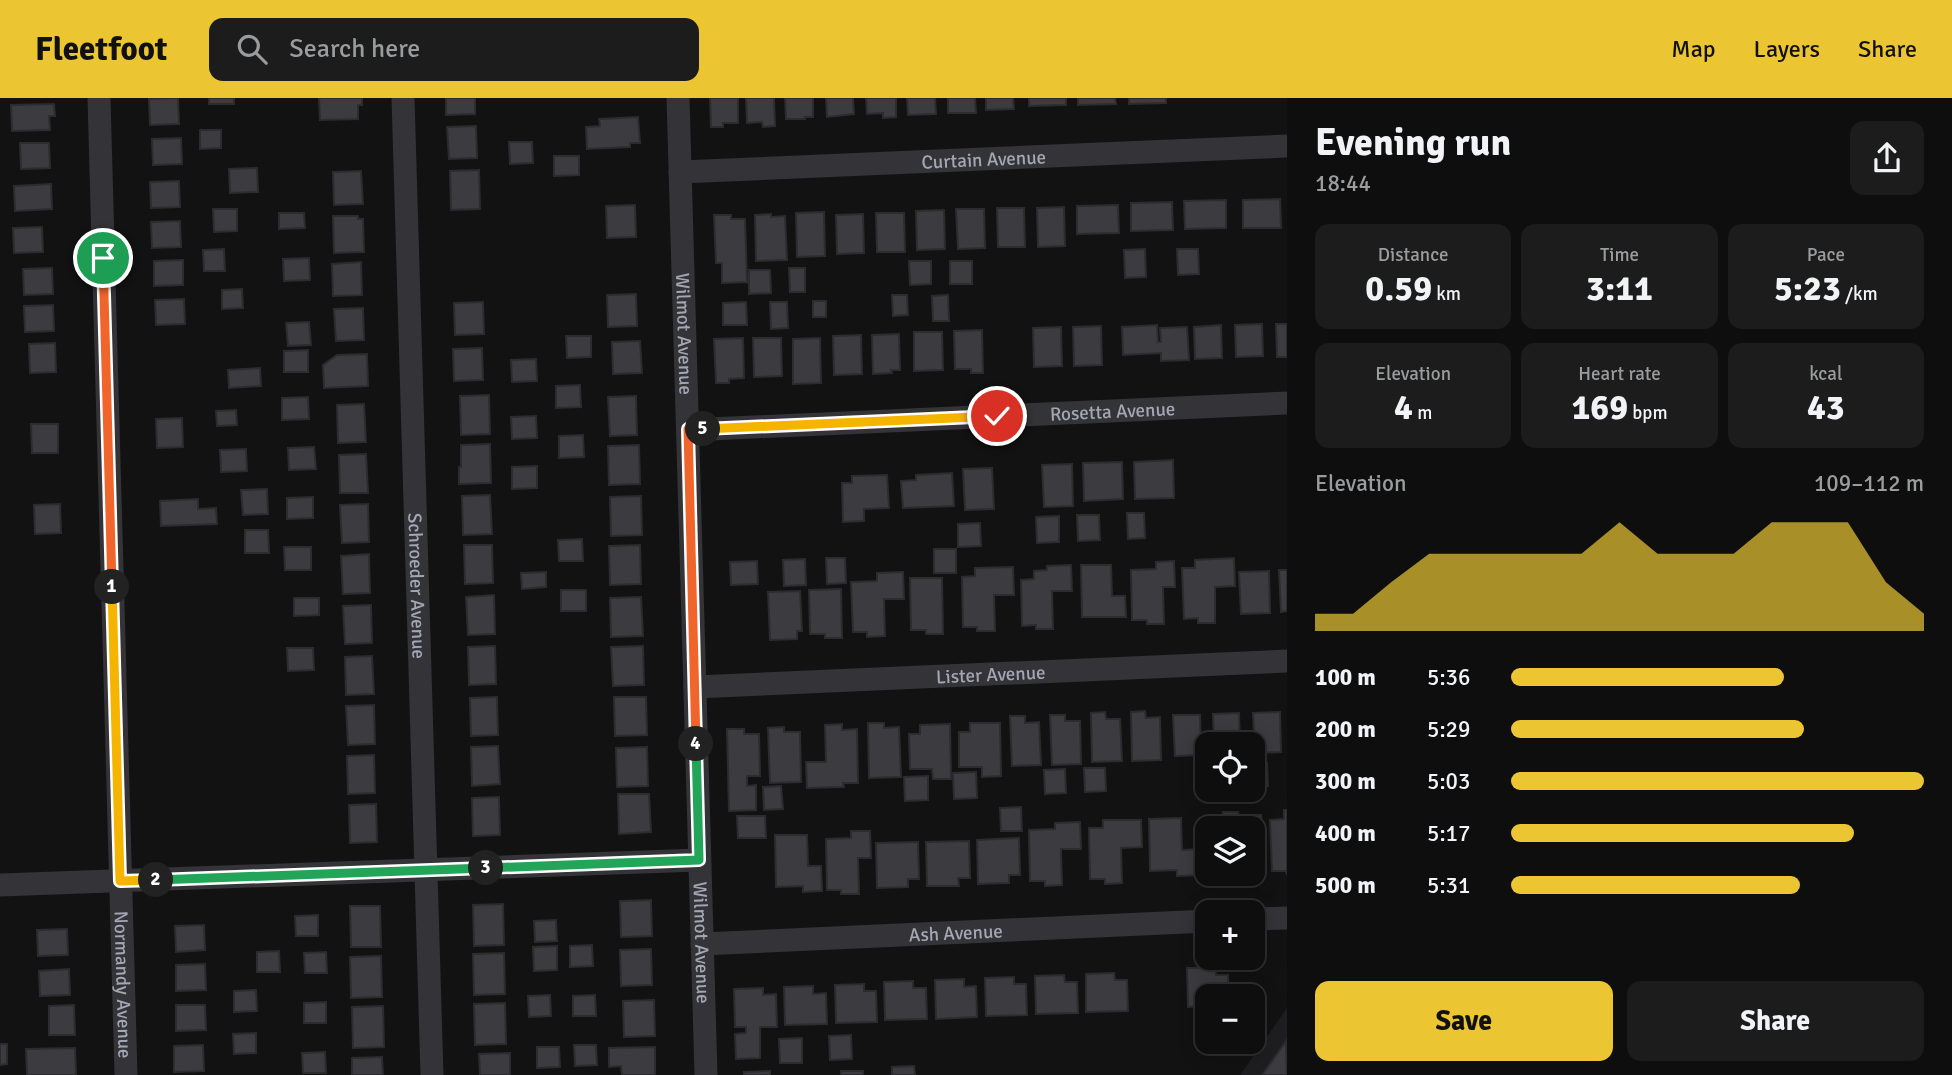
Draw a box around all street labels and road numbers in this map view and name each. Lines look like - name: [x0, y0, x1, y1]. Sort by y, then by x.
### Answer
- street label: Curtain Avenue: [921, 145, 1047, 175]
- street label: Wilmot Avenue: [670, 273, 698, 395]
- street label: Rosetta Avenue: [1049, 397, 1176, 427]
- street label: Schroeder Avenue: [402, 512, 431, 659]
- street label: Lister Avenue: [935, 661, 1046, 689]
- street label: Wilmot Avenue: [687, 881, 715, 1004]
- street label: Normandy Avenue: [108, 911, 137, 1059]
- street label: Ash Avenue: [908, 919, 1003, 948]

